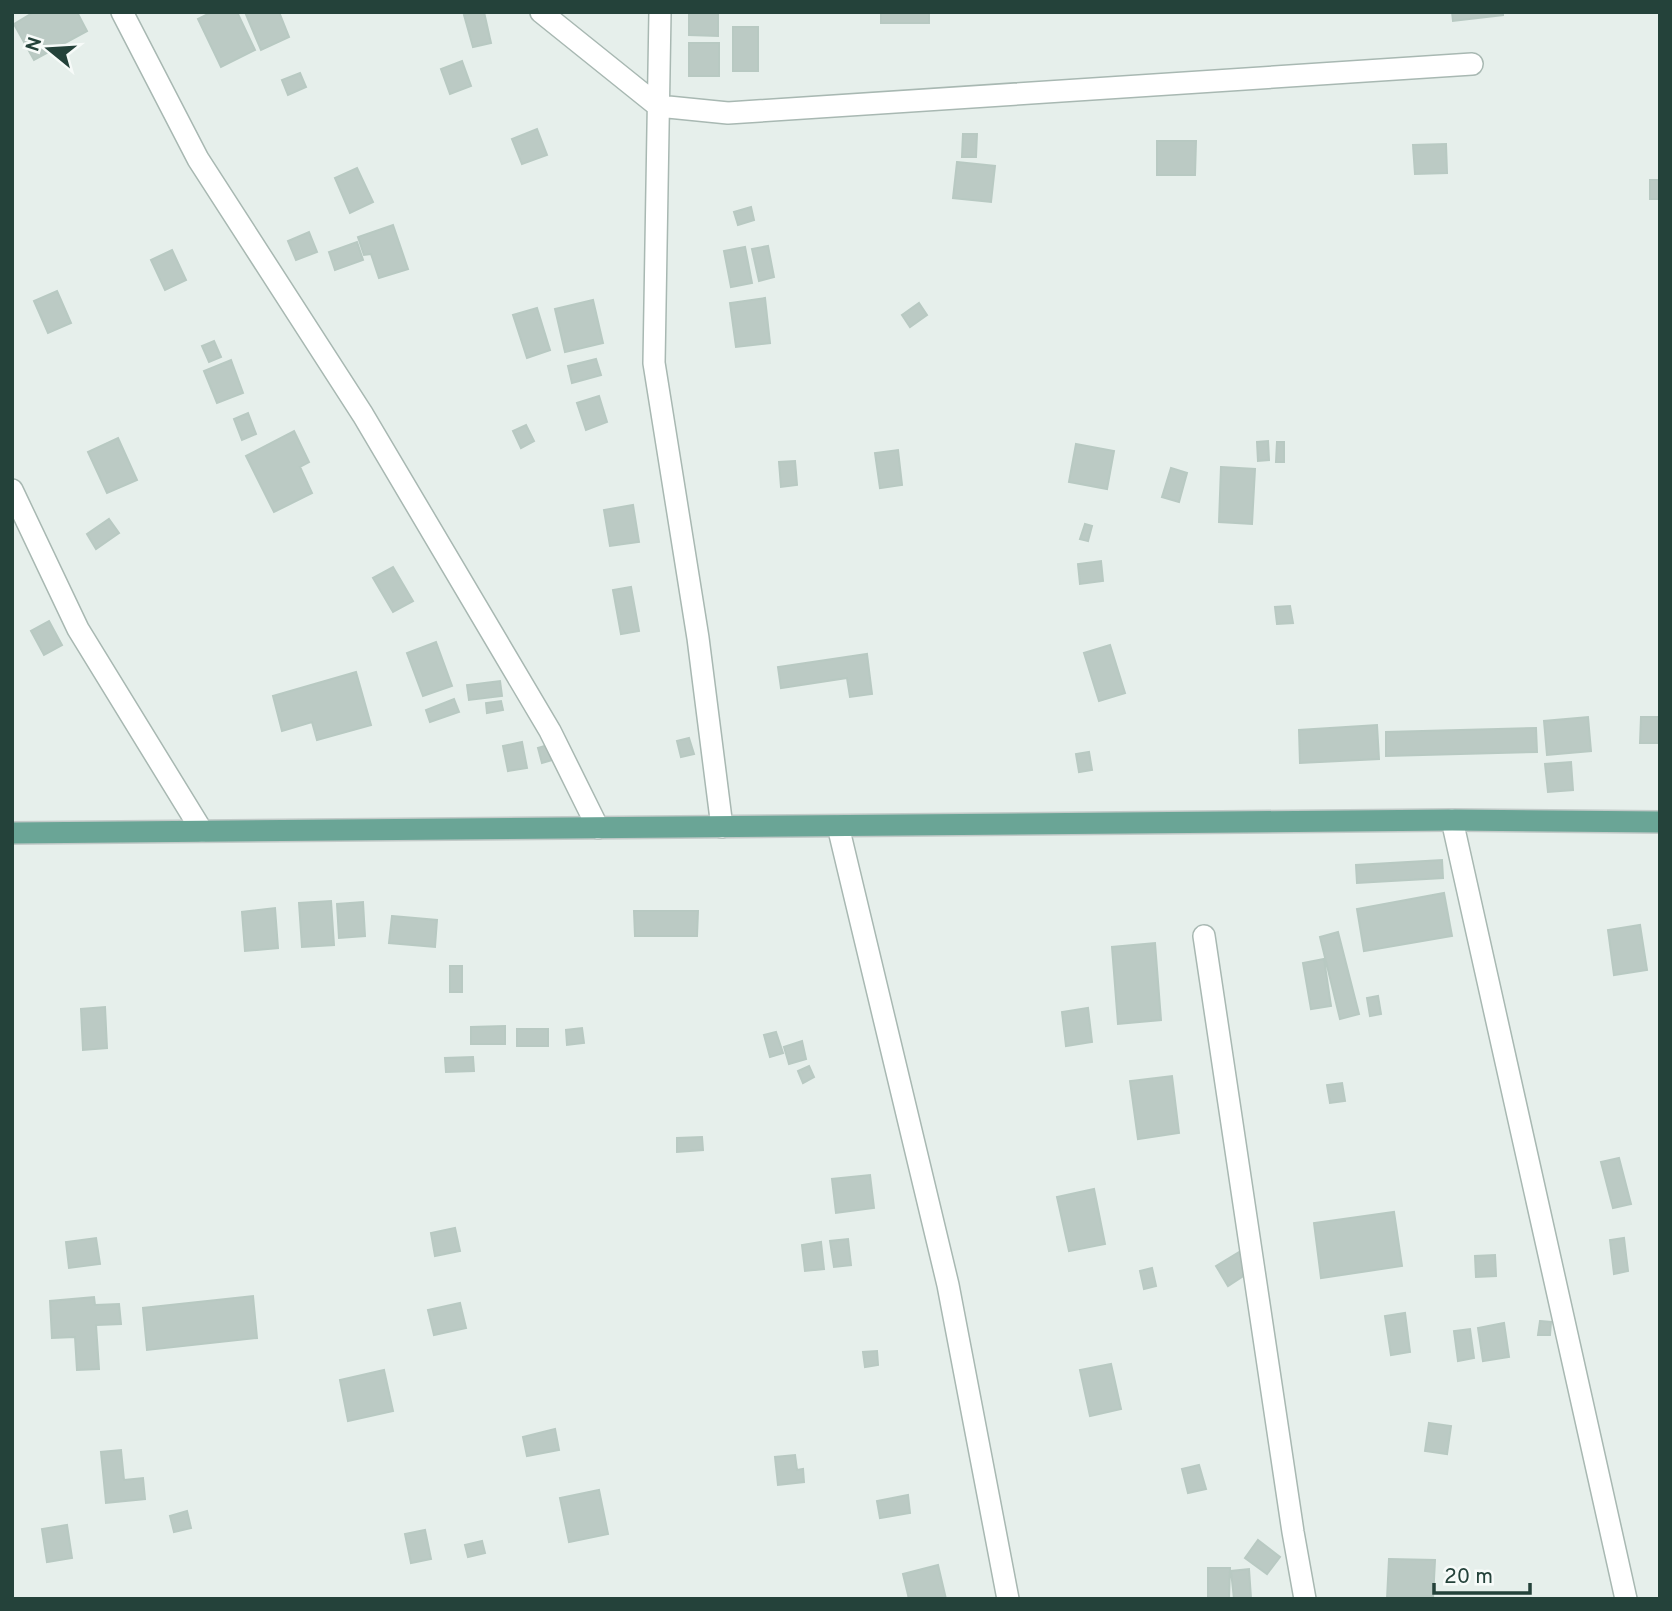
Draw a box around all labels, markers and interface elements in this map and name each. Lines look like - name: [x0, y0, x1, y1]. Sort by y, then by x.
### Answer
- north arrow: [14, 14, 84, 84]
- text: N: [21, 34, 48, 55]
- scale bar: [1434, 1552, 1530, 1596]
- text: 20 m: [1444, 1564, 1493, 1591]

